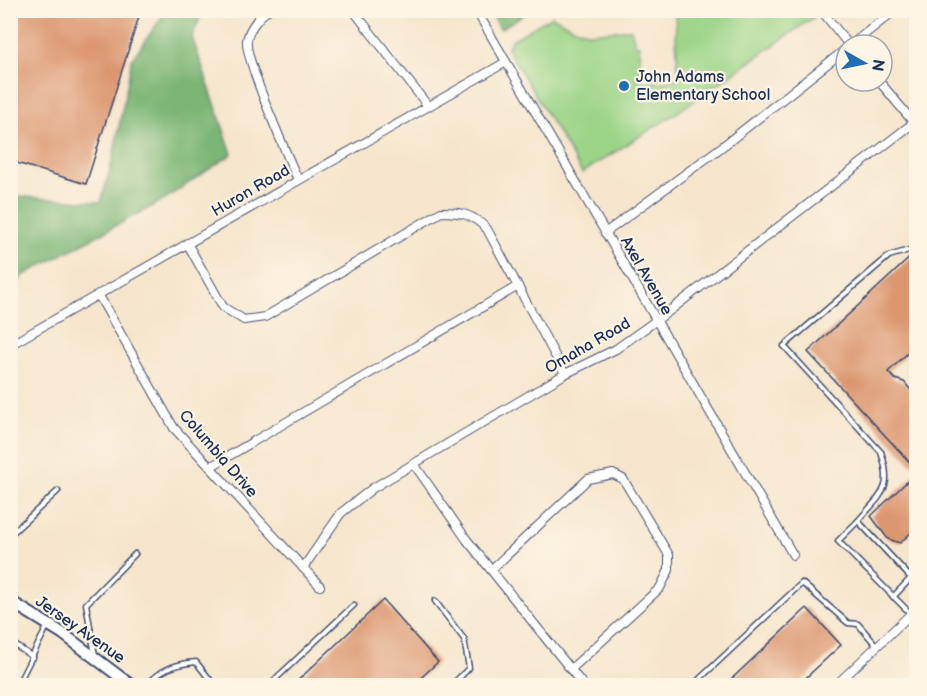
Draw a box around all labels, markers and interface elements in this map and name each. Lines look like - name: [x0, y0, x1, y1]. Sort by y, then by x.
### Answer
- north arrow: [834, 33, 894, 93]
- text: N: [867, 58, 888, 73]
- place label: John Adams Elementary School: [636, 68, 770, 105]
- marker: John Adams Elementary School: [617, 79, 631, 93]
- street label: Huron Road: [208, 161, 294, 221]
- street label: Axel Avenue: [616, 233, 676, 319]
- street label: Omaha Road: [542, 314, 634, 378]
- street label: Columbia Drive: [175, 406, 262, 502]
- street label: Jersey Avenue: [32, 592, 129, 668]

